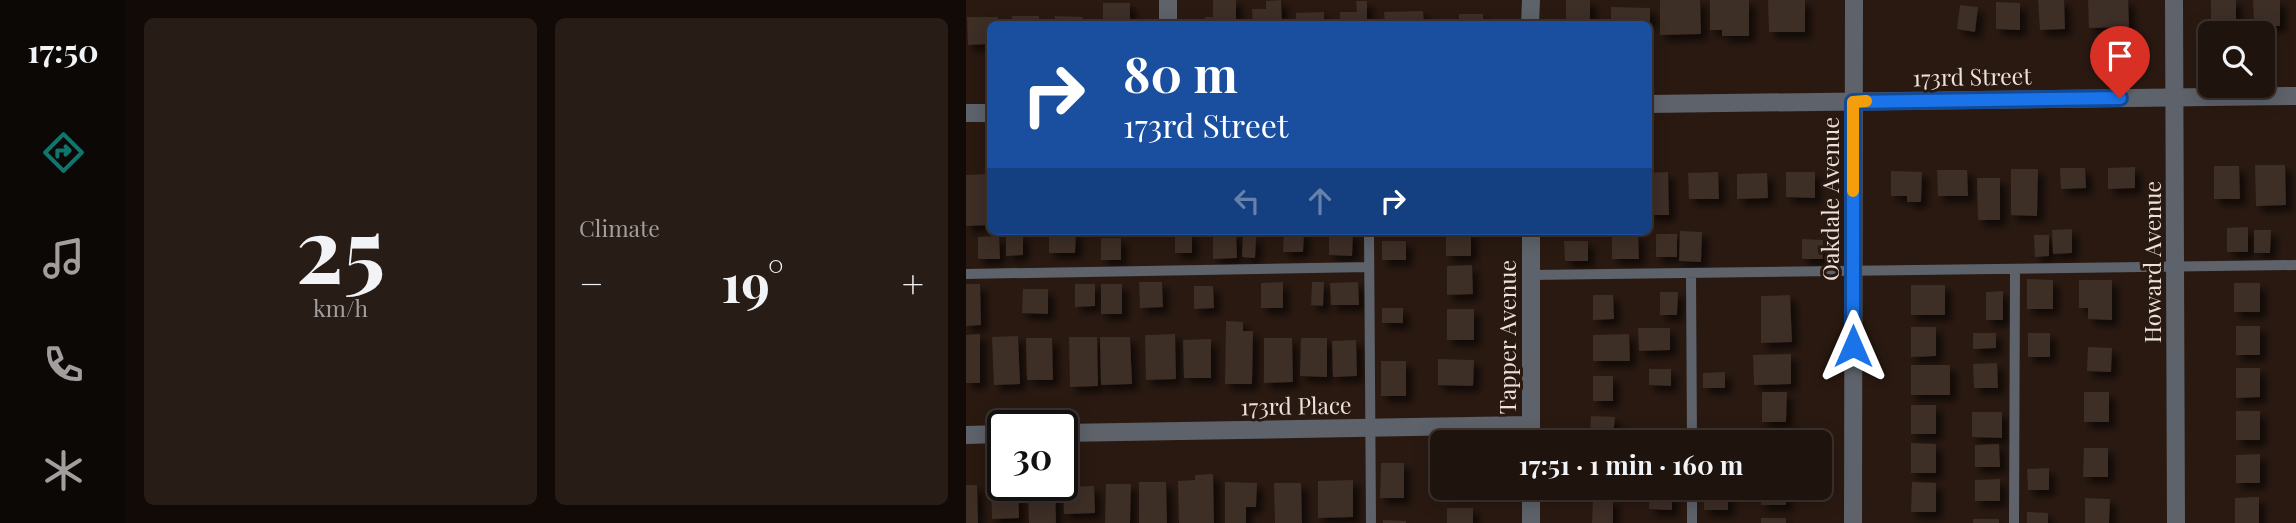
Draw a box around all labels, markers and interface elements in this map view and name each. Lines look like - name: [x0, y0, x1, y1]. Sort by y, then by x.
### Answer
- map controls: [2198, 21, 2275, 98]
- button: search: [2198, 21, 2275, 98]
- pin: [2090, 26, 2150, 98]
- text: 17:50: [27, 28, 99, 71]
- icon: arrive: [2101, 37, 2139, 75]
- text: 80 m: [1123, 40, 1238, 105]
- icon: right: [1008, 49, 1099, 140]
- street label: 173rd Street: [1912, 59, 2033, 93]
- text: 173rd Street: [1123, 103, 1288, 146]
- street label: Oakdale Avenue: [1814, 117, 1845, 281]
- icon: directions: [39, 128, 88, 177]
- street label: Howard Avenue: [2136, 181, 2167, 343]
- icon: left: [1228, 182, 1266, 220]
- icon: ahead: [1301, 182, 1339, 220]
- icon: right: [1374, 182, 1412, 220]
- text: 25: [296, 186, 385, 307]
- text: Climate: [579, 212, 660, 243]
- icon: music: [39, 234, 88, 283]
- text: 19°: [721, 247, 784, 316]
- text: −: [579, 257, 604, 308]
- text: +: [902, 257, 924, 308]
- street label: Tapper Avenue: [1491, 260, 1522, 414]
- text: km/h: [313, 292, 368, 323]
- position arrow: [1816, 309, 1890, 383]
- icon: phone: [39, 340, 88, 389]
- street label: 173rd Place: [1240, 389, 1352, 421]
- speed limit sign: 30: [987, 410, 1078, 501]
- icon: climate: [39, 446, 88, 495]
- text: 17:51 · 1 min · 160 m: [1519, 447, 1743, 482]

